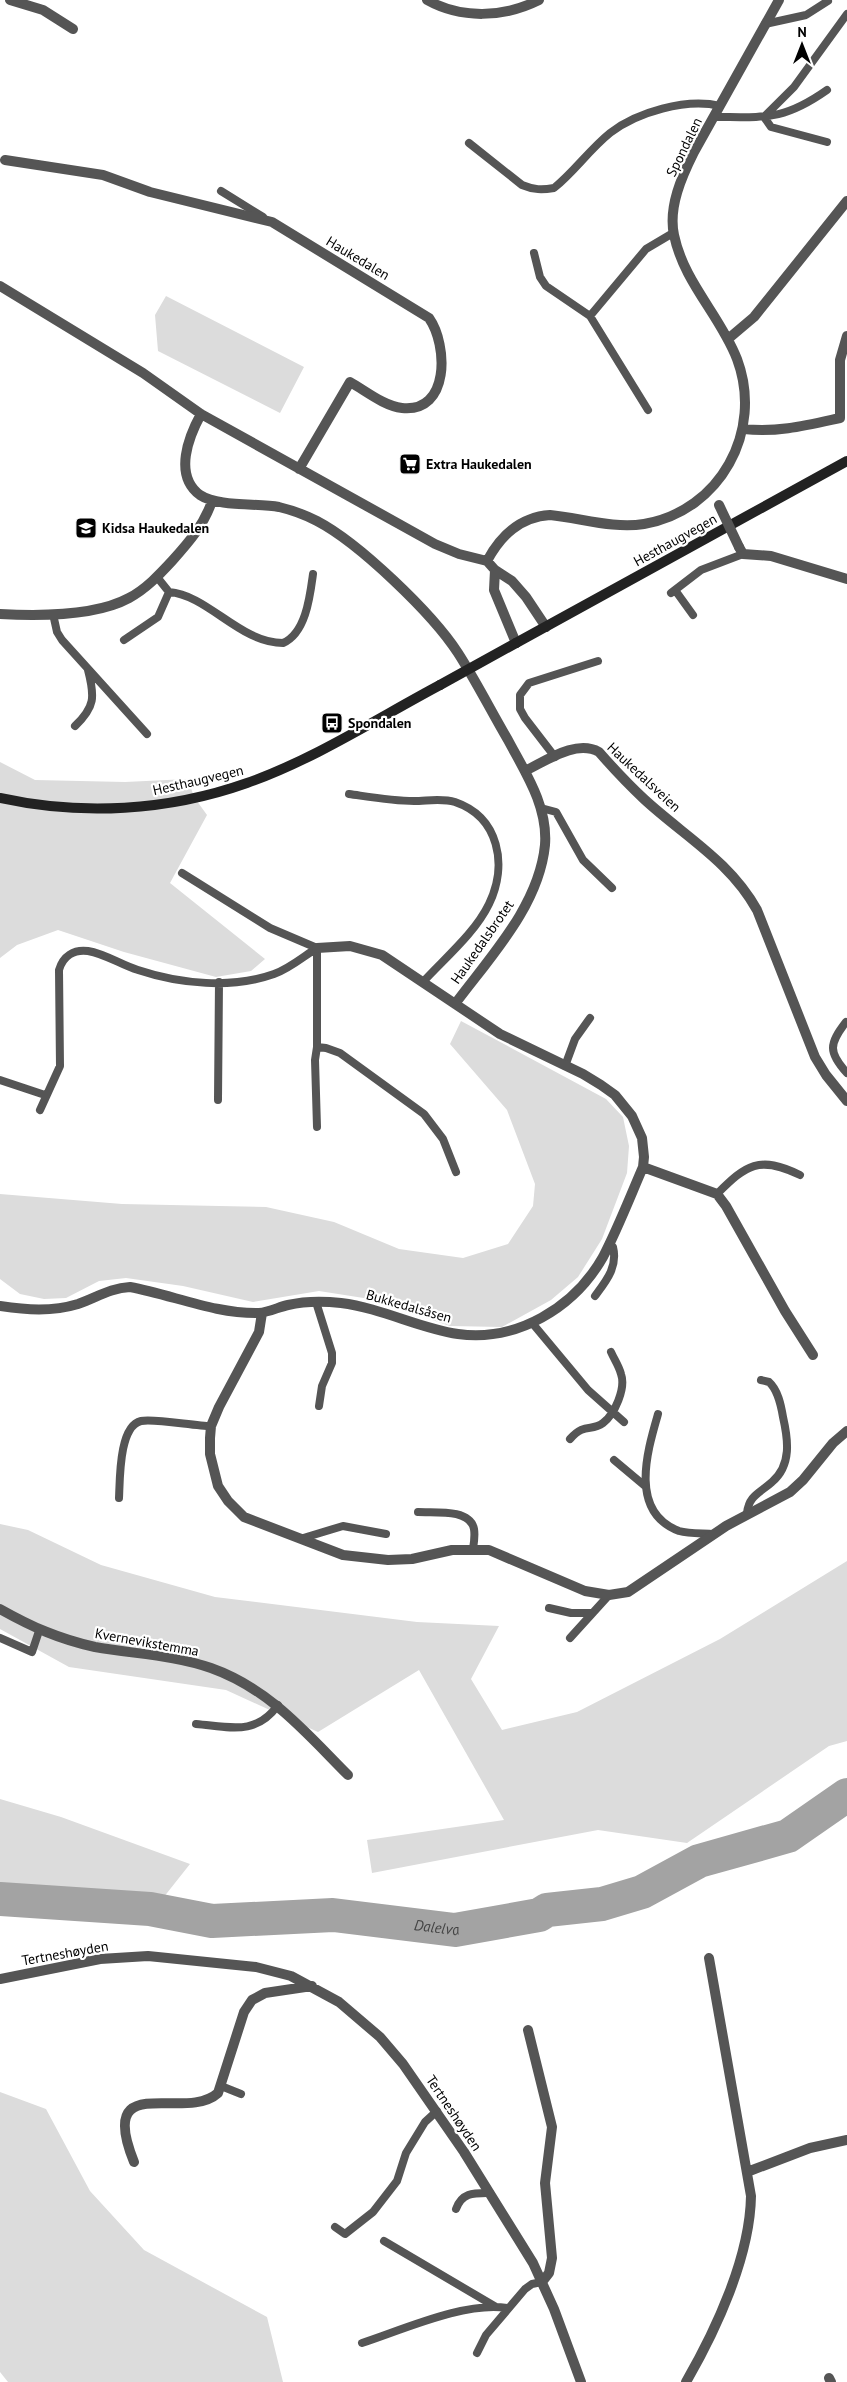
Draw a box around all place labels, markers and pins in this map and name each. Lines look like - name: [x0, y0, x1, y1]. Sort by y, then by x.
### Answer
- supermarket icon: Extra Haukedalen: [398, 452, 422, 476]
- place label: Extra Haukedalen: [426, 455, 532, 473]
- school or university icon: Kidsa Haukedalen: [74, 516, 98, 540]
- place label: Kidsa Haukedalen: [102, 519, 209, 537]
- bus stop icon: Spondalen: [320, 711, 344, 735]
- place label: Spondalen: [348, 714, 411, 732]

